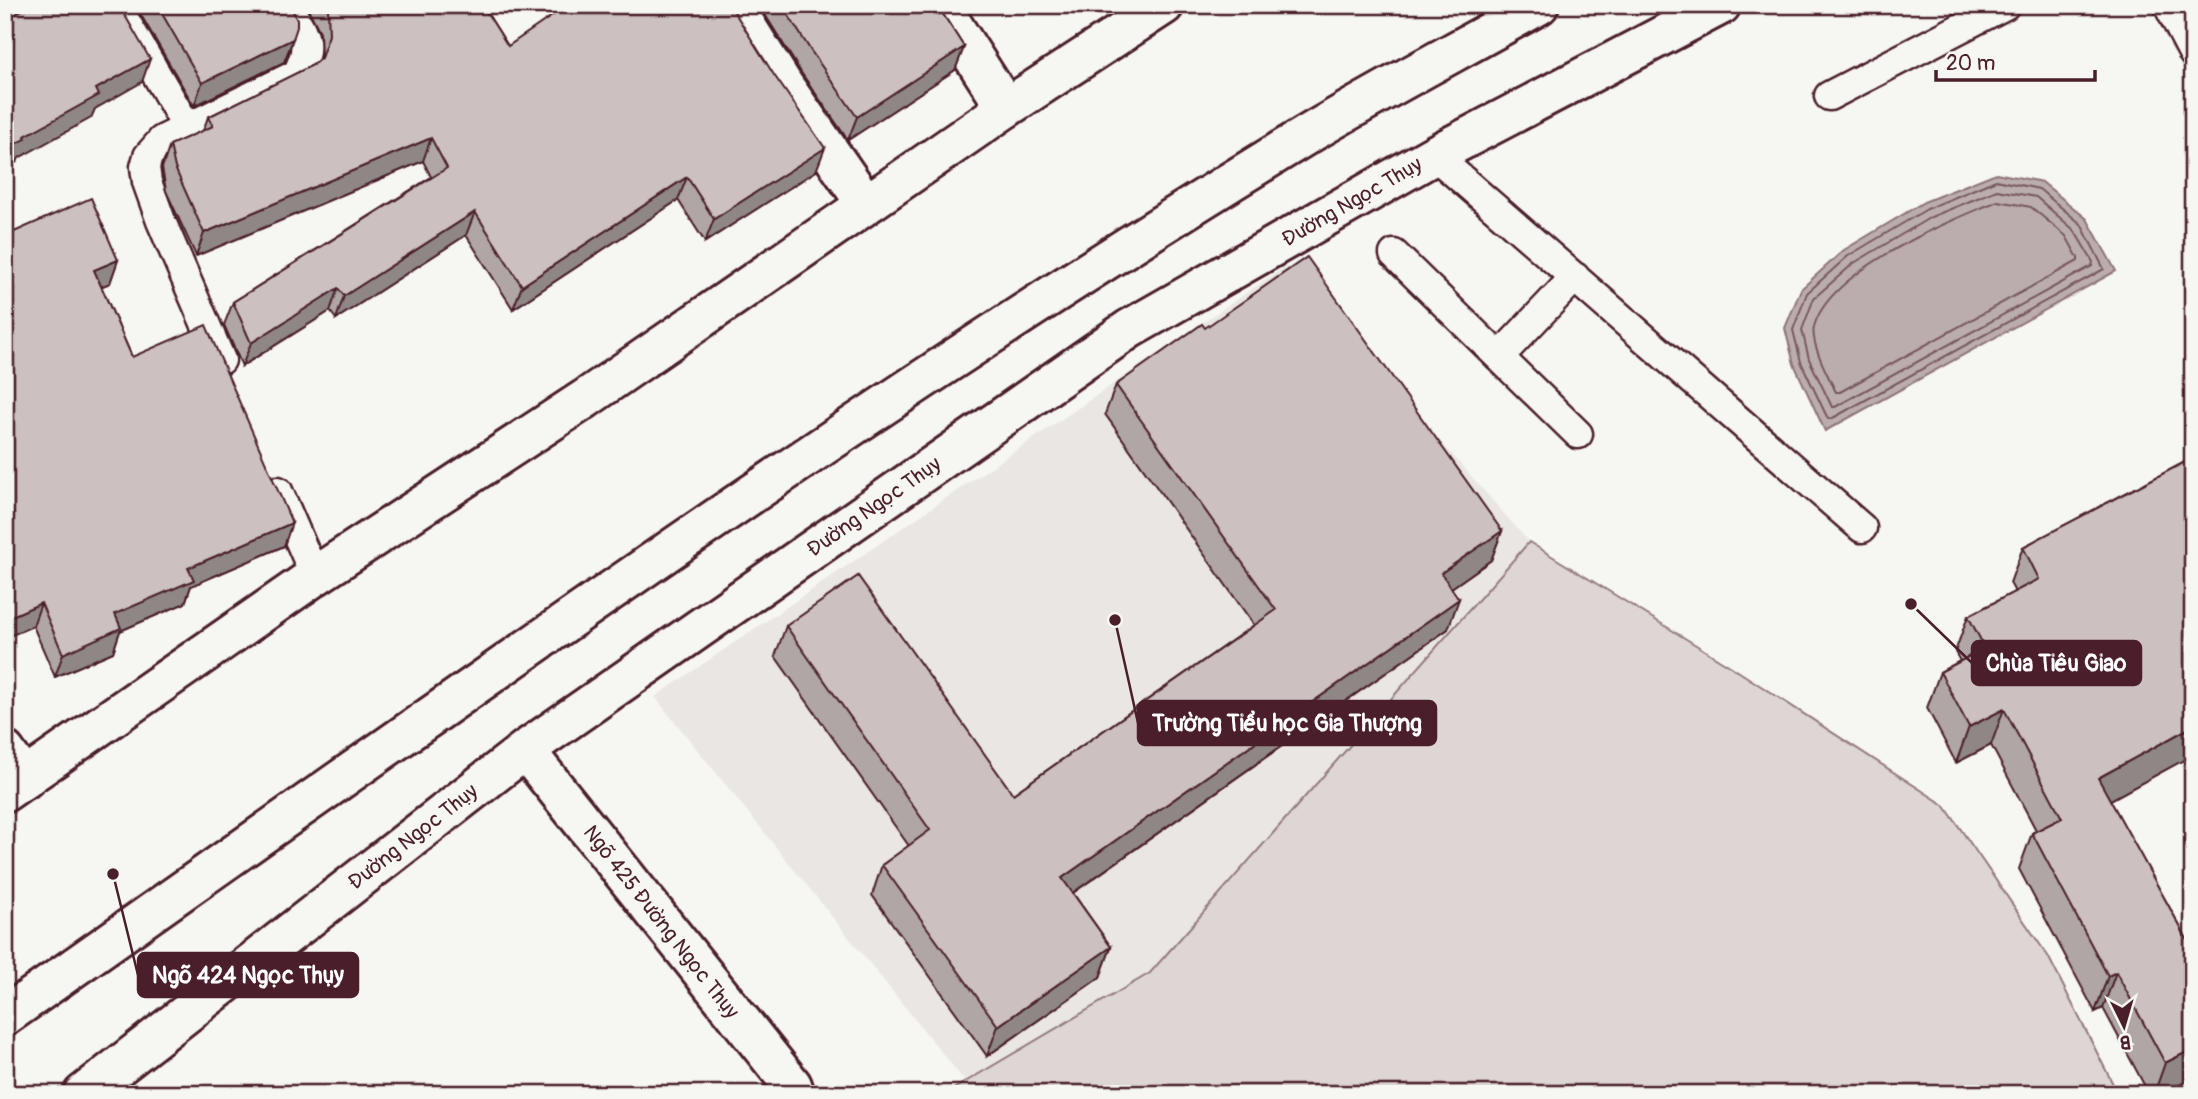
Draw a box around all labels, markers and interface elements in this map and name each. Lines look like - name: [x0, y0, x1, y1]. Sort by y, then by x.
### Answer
- scale bar: [1936, 38, 2095, 82]
- text: 20 m: [1946, 50, 1995, 77]
- street label: Đường Ngọc Thụy: [1277, 151, 1427, 253]
- street label: Đường Ngọc Thụy: [802, 451, 946, 563]
- callout: Chùa Tiêu Giao: [1972, 641, 2141, 685]
- text: Chùa Tiêu Giao: [1986, 649, 2127, 678]
- callout: Trường Tiểu học Gia Thượng: [1138, 701, 1436, 745]
- text: Trường Tiểu học Gia Thượng: [1151, 709, 1422, 738]
- street label: Đường Ngọc Thụy: [343, 778, 483, 896]
- street label: Ngõ 425 Đường Ngọc Thụy: [577, 820, 745, 1024]
- callout: Ngõ 424 Ngọc Thụy: [138, 953, 358, 997]
- text: Ngõ 424 Ngọc Thụy: [152, 961, 344, 990]
- north arrow: [2090, 990, 2160, 1060]
- text: B: [2119, 1030, 2132, 1054]

